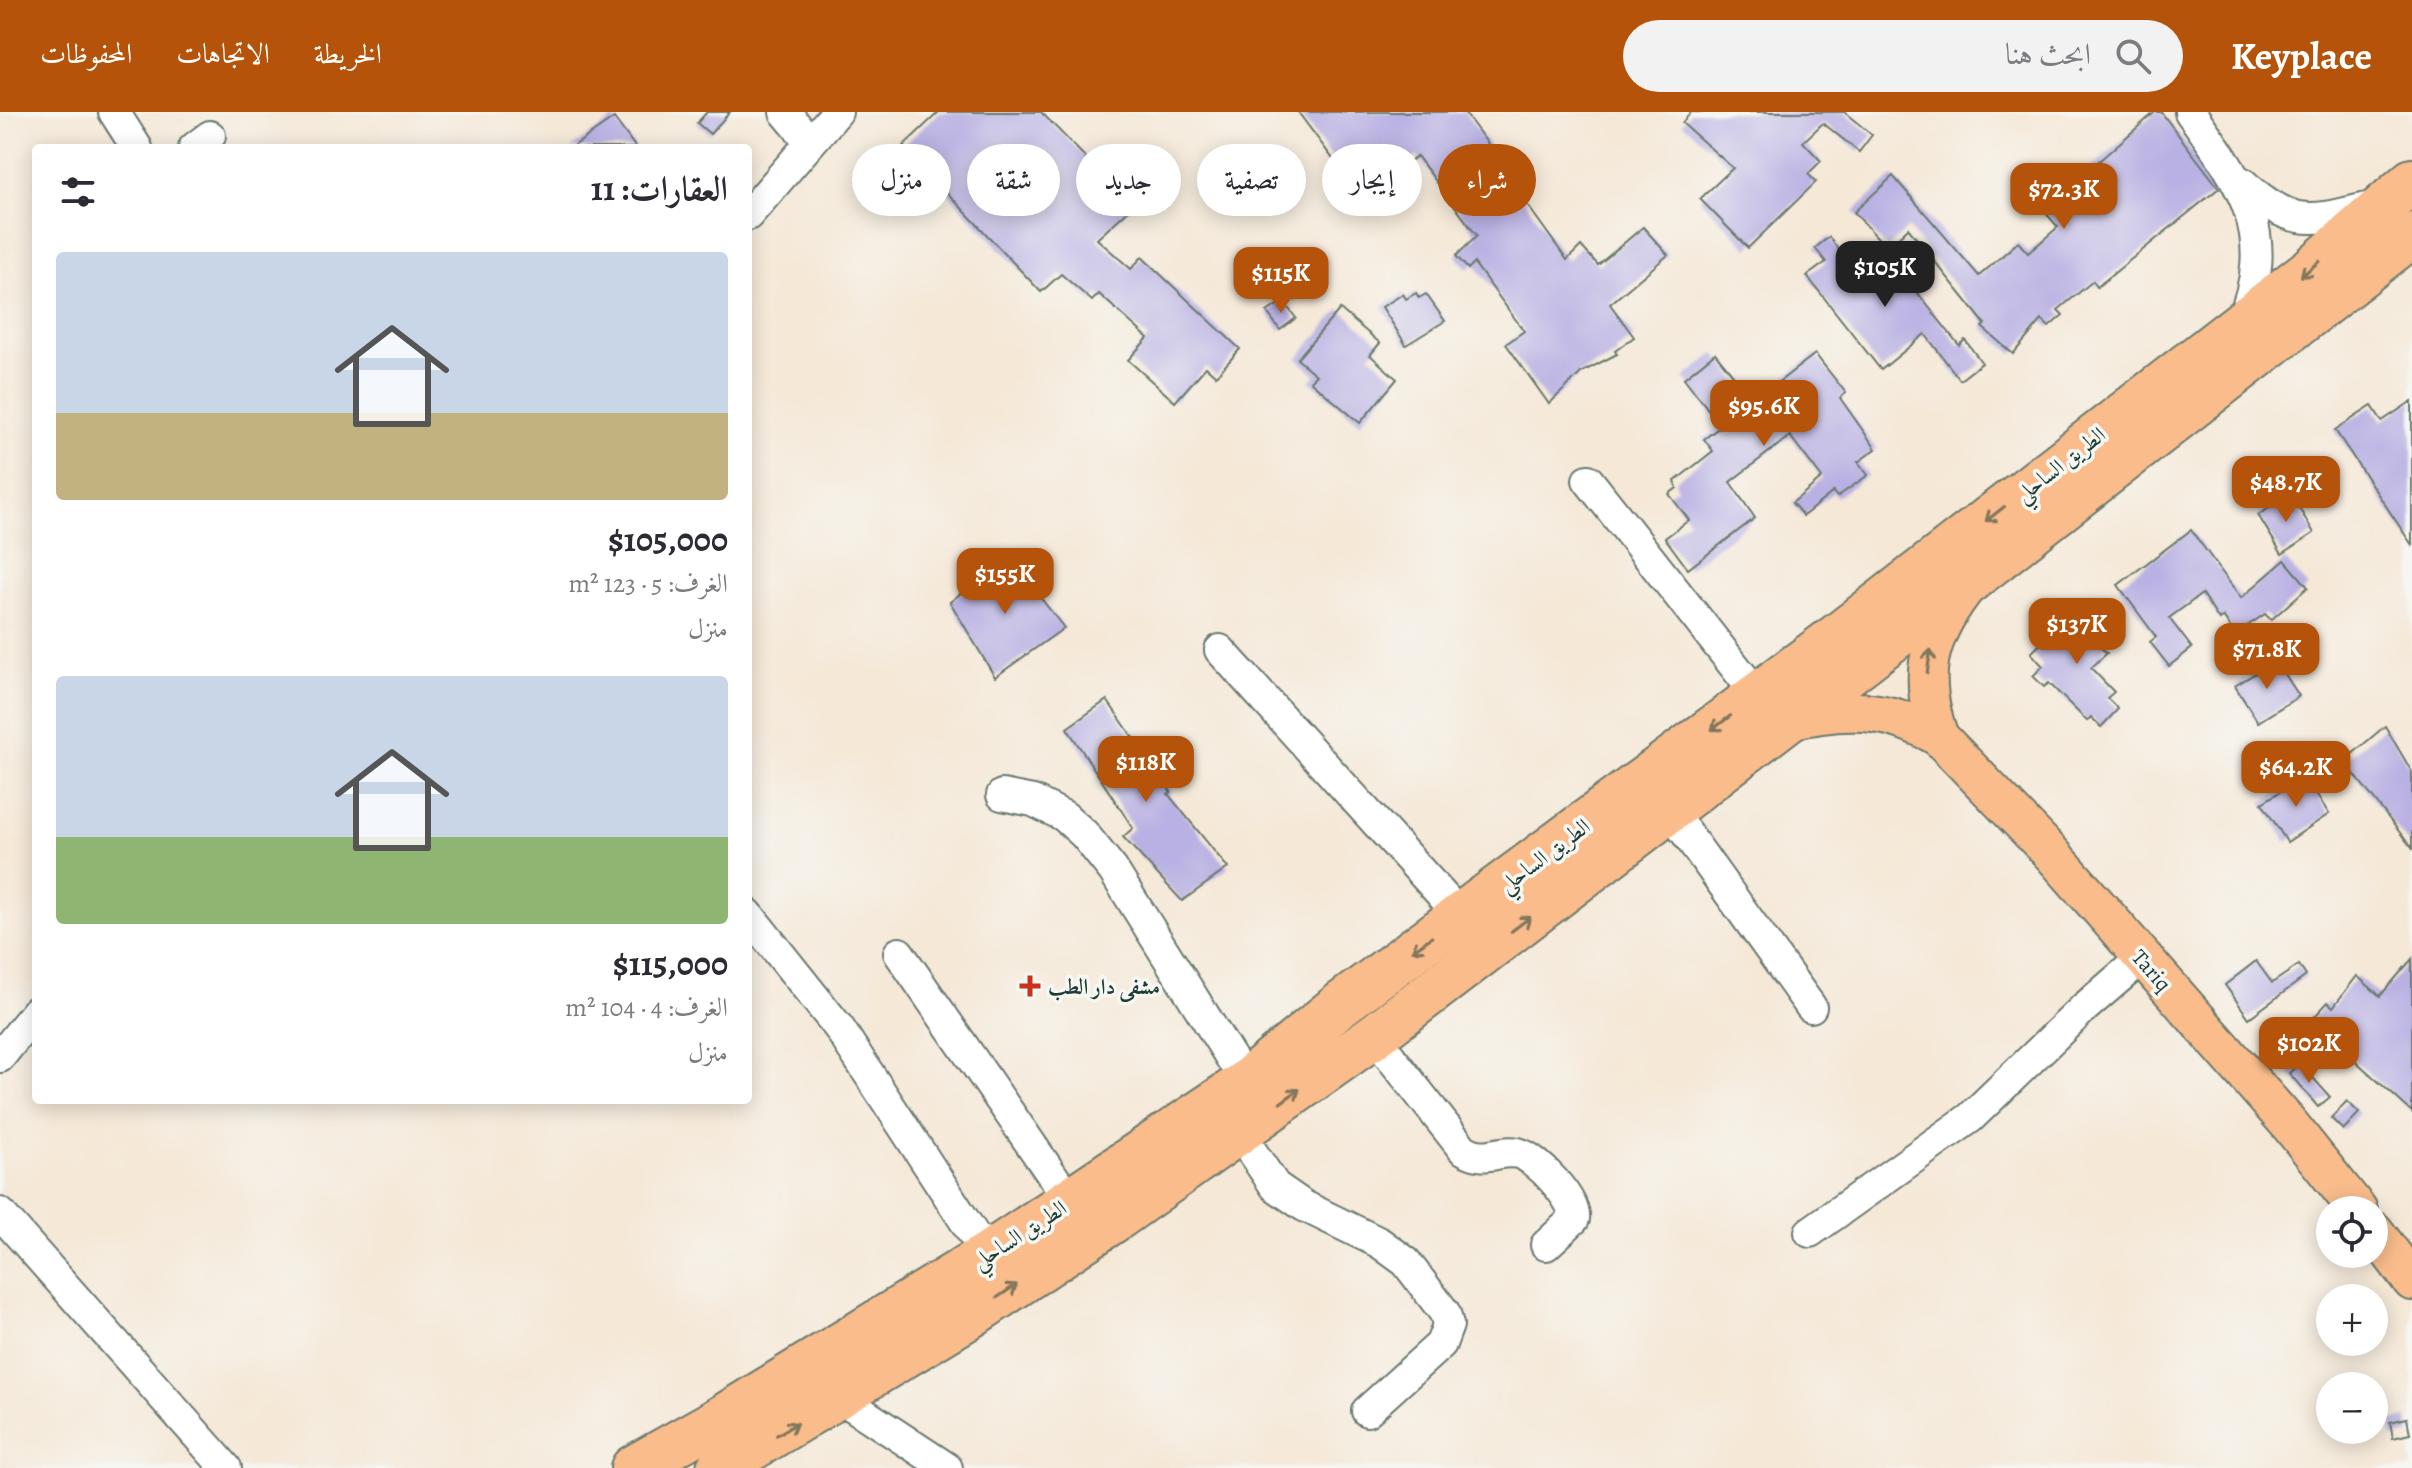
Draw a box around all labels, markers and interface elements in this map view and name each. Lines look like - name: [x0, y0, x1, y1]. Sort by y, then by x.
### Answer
- search box: [1623, 20, 2183, 92]
- text: Keyplace: [2231, 30, 2372, 82]
- text: ابحث هنا: [2005, 34, 2091, 74]
- icon: search: [2111, 34, 2155, 78]
- text: المحفوظات: [40, 35, 132, 73]
- text: الاتجاهات: [176, 35, 270, 73]
- text: الخريطة: [314, 35, 382, 73]
- chip: منزل: [852, 144, 951, 216]
- chip: شقة: [967, 144, 1060, 216]
- chip: جديد: [1076, 144, 1181, 216]
- chip: تصفية: [1197, 144, 1306, 216]
- chip: إيجار: [1322, 144, 1422, 216]
- chip: شراء: [1438, 144, 1536, 216]
- pin: $72.3K: [1999, 163, 2129, 231]
- text: العقارات: 11: [591, 165, 728, 212]
- icon: filters: [56, 170, 100, 214]
- text: $72.3K: [2028, 171, 2100, 206]
- pin: $105K: [1829, 241, 1941, 309]
- pin: $115K: [1225, 247, 1337, 315]
- text: $105K: [1854, 249, 1916, 284]
- text: $115K: [1252, 255, 1310, 290]
- one-way arrow: [2301, 260, 2321, 278]
- icon: home: [320, 304, 464, 448]
- pin: $95.6K: [1699, 380, 1829, 448]
- text: $95.6K: [1728, 388, 1800, 423]
- street label: الطريق الساحلي: [2009, 420, 2116, 514]
- pin: $48.7K: [2221, 456, 2351, 524]
- text: $48.7K: [2250, 464, 2322, 499]
- one-way arrow: [1985, 506, 2006, 523]
- text: $105,000: [608, 516, 728, 563]
- pin: $155K: [949, 548, 1061, 616]
- text: $155K: [975, 556, 1035, 591]
- text: الغرف: 5 · 123 m²: [568, 566, 728, 601]
- pin: $137K: [2021, 598, 2133, 666]
- text: $137K: [2047, 606, 2107, 641]
- text: منزل: [688, 611, 728, 646]
- pin: $71.8K: [2202, 623, 2332, 691]
- text: $71.8K: [2232, 631, 2302, 666]
- one-way arrow: [1922, 649, 1937, 674]
- one-way arrow: [1711, 714, 1732, 731]
- icon: home: [320, 728, 464, 872]
- pin: $118K: [1090, 736, 1202, 804]
- pin: $64.2K: [2231, 741, 2361, 809]
- text: $118K: [1116, 744, 1176, 779]
- text: $64.2K: [2259, 749, 2333, 784]
- street label: الطريق الساحلي: [1493, 812, 1600, 905]
- one-way arrow: [1510, 915, 1531, 932]
- one-way arrow: [1412, 936, 1434, 953]
- text: $115,000: [613, 940, 728, 987]
- street label: Tariq: [2124, 943, 2178, 998]
- place label: مشفى دار الطب: [1048, 972, 1160, 1003]
- marker: مشفى دار الطب: [1019, 975, 1041, 997]
- text: الغرف: 4 · 104 m²: [565, 990, 728, 1025]
- pin: $102K: [2253, 1017, 2365, 1085]
- text: $102K: [2277, 1025, 2341, 1060]
- text: منزل: [688, 1035, 728, 1070]
- one-way arrow: [1279, 1088, 1301, 1104]
- street label: الطريق الساحلي: [967, 1193, 1076, 1282]
- map controls: [2316, 1196, 2388, 1444]
- button: locate: [2316, 1196, 2388, 1268]
- one-way arrow: [996, 1283, 1018, 1300]
- button: +: [2316, 1284, 2388, 1356]
- button: −: [2316, 1372, 2388, 1444]
- one-way arrow: [775, 1421, 798, 1437]

